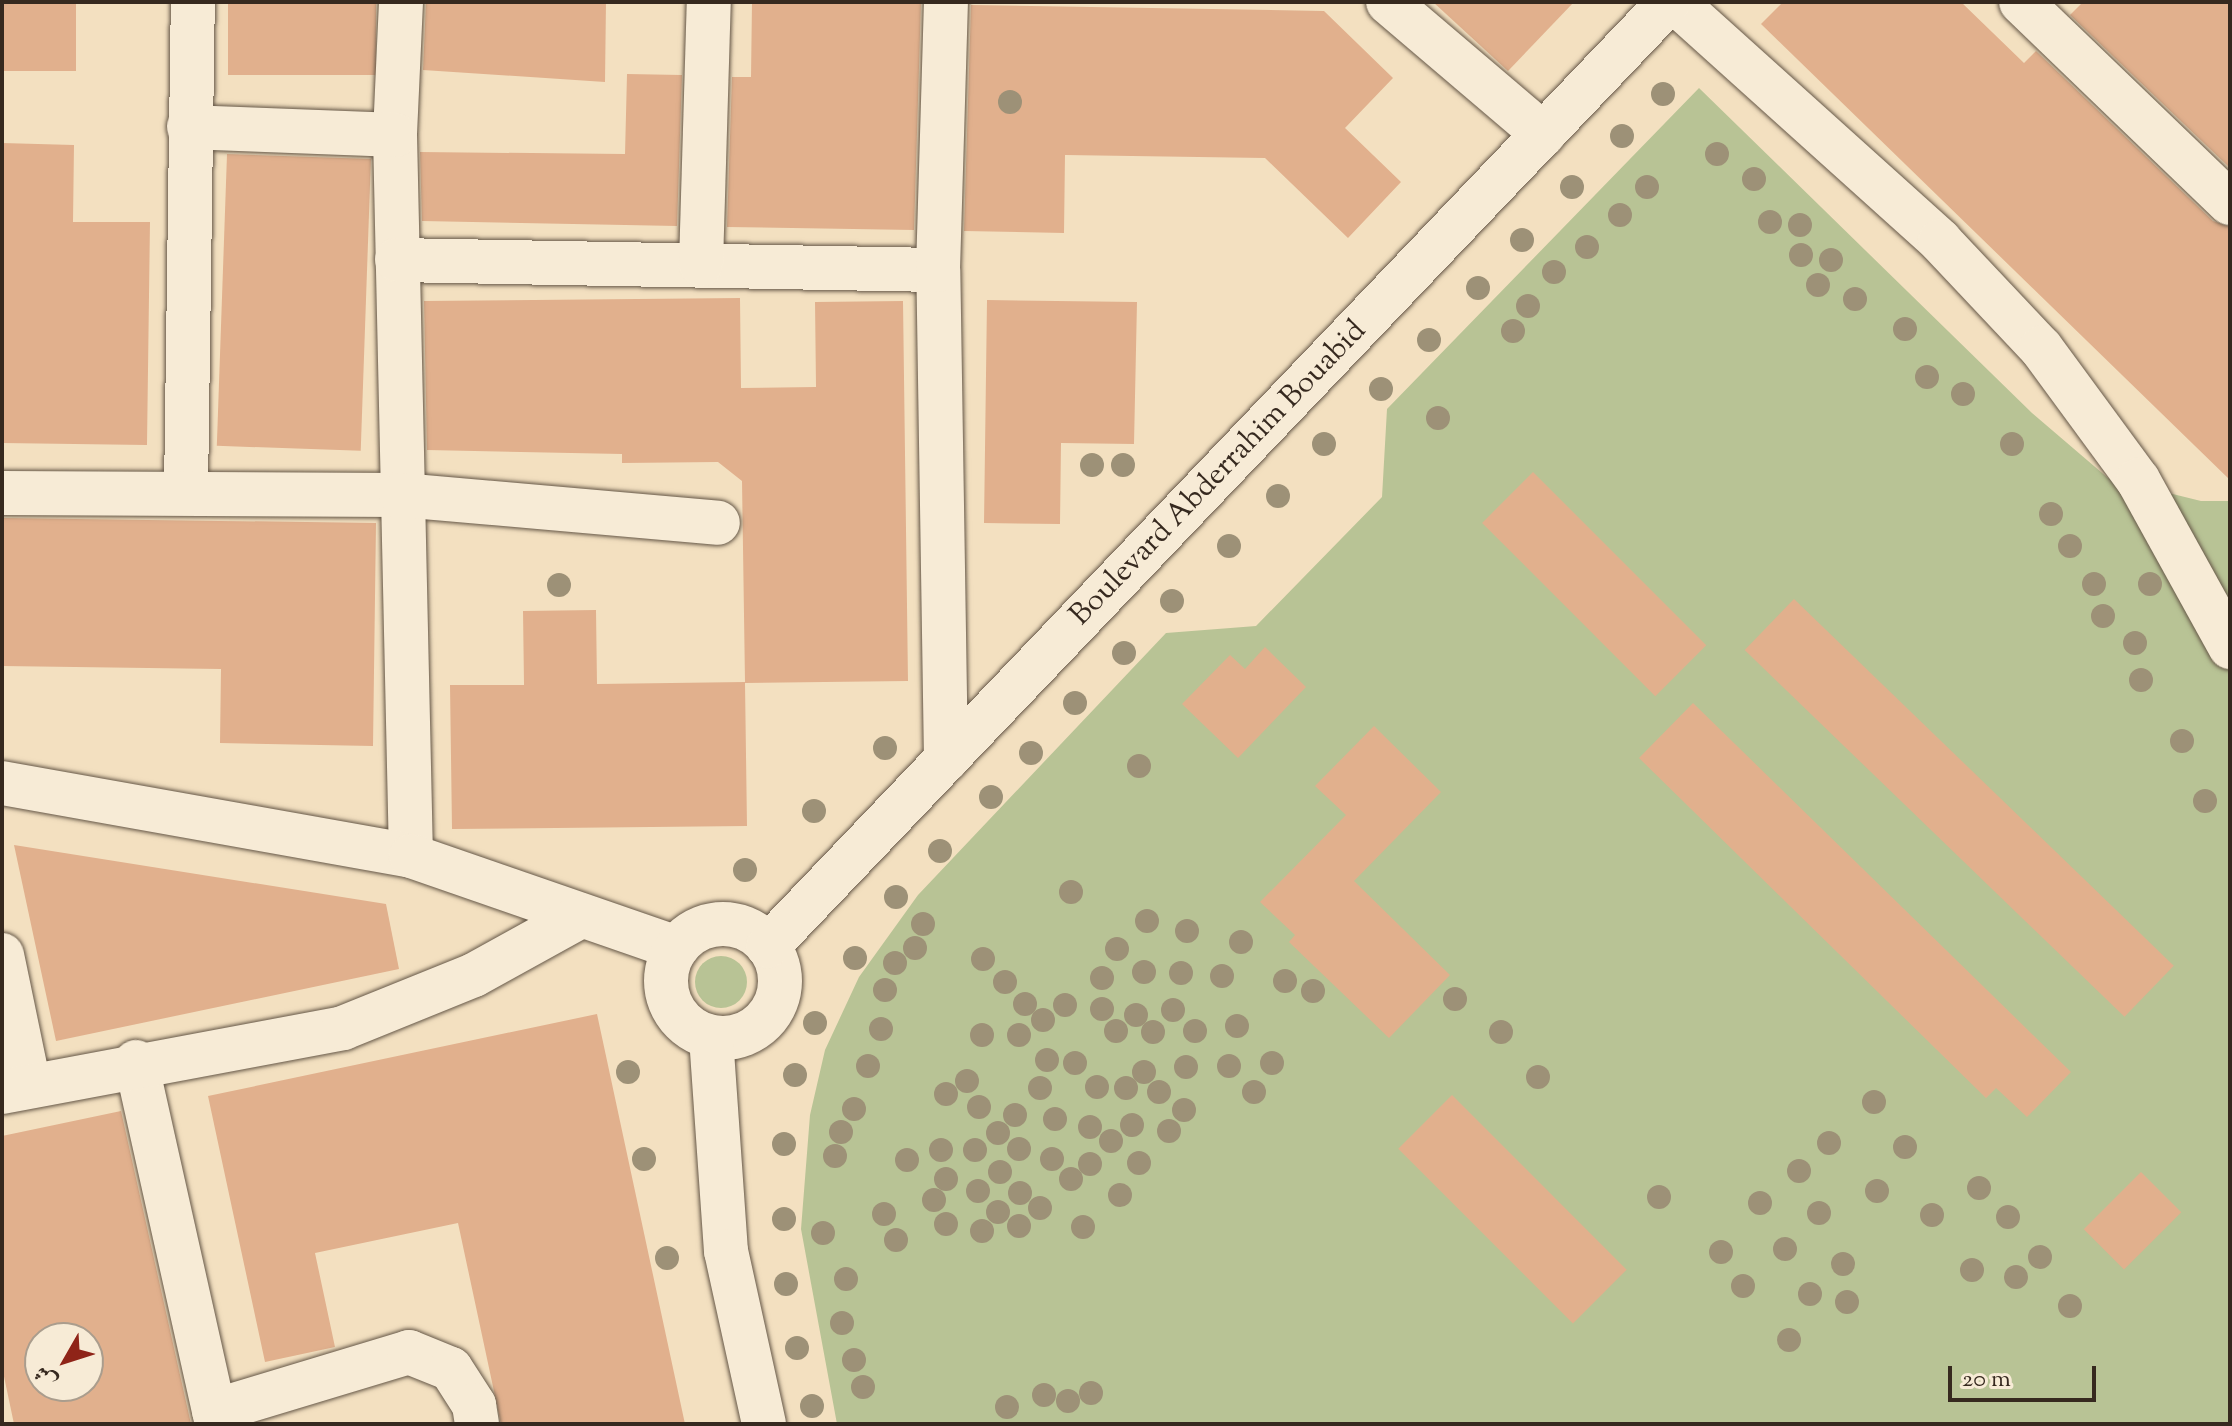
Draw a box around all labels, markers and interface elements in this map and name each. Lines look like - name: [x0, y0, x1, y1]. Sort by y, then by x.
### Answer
- street label: Boulevard Abderrahim Bouabid: [1063, 314, 1375, 634]
- north arrow: [24, 1322, 104, 1402]
- scale bar: [1952, 1350, 2100, 1400]
- text: ش: [28, 1357, 66, 1394]
- text: 20 m: [1962, 1363, 2011, 1397]

